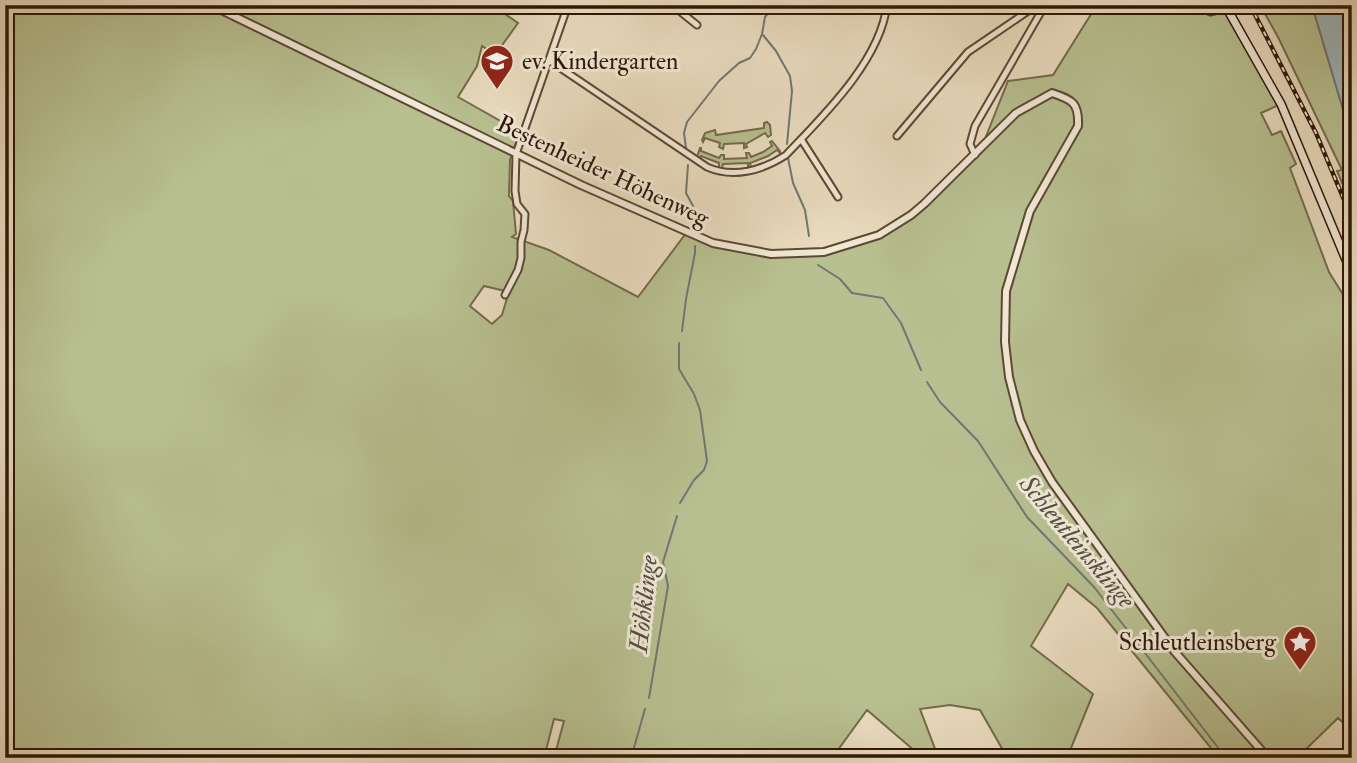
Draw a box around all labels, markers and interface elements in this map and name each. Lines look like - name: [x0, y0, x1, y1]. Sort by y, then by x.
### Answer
- school or university icon: ev. Kindergarten: [478, 42, 516, 91]
- place label: ev. Kindergarten: [522, 46, 678, 77]
- street label: Bestenheider Höhenweg: [492, 108, 715, 234]
- water label: Schleutleinsklinge: [1011, 468, 1142, 615]
- water label: Höhklinge: [623, 554, 665, 655]
- place icon: Schleutleinsberg: [1281, 623, 1319, 672]
- place label: Schleutleinsberg: [1119, 627, 1277, 658]

